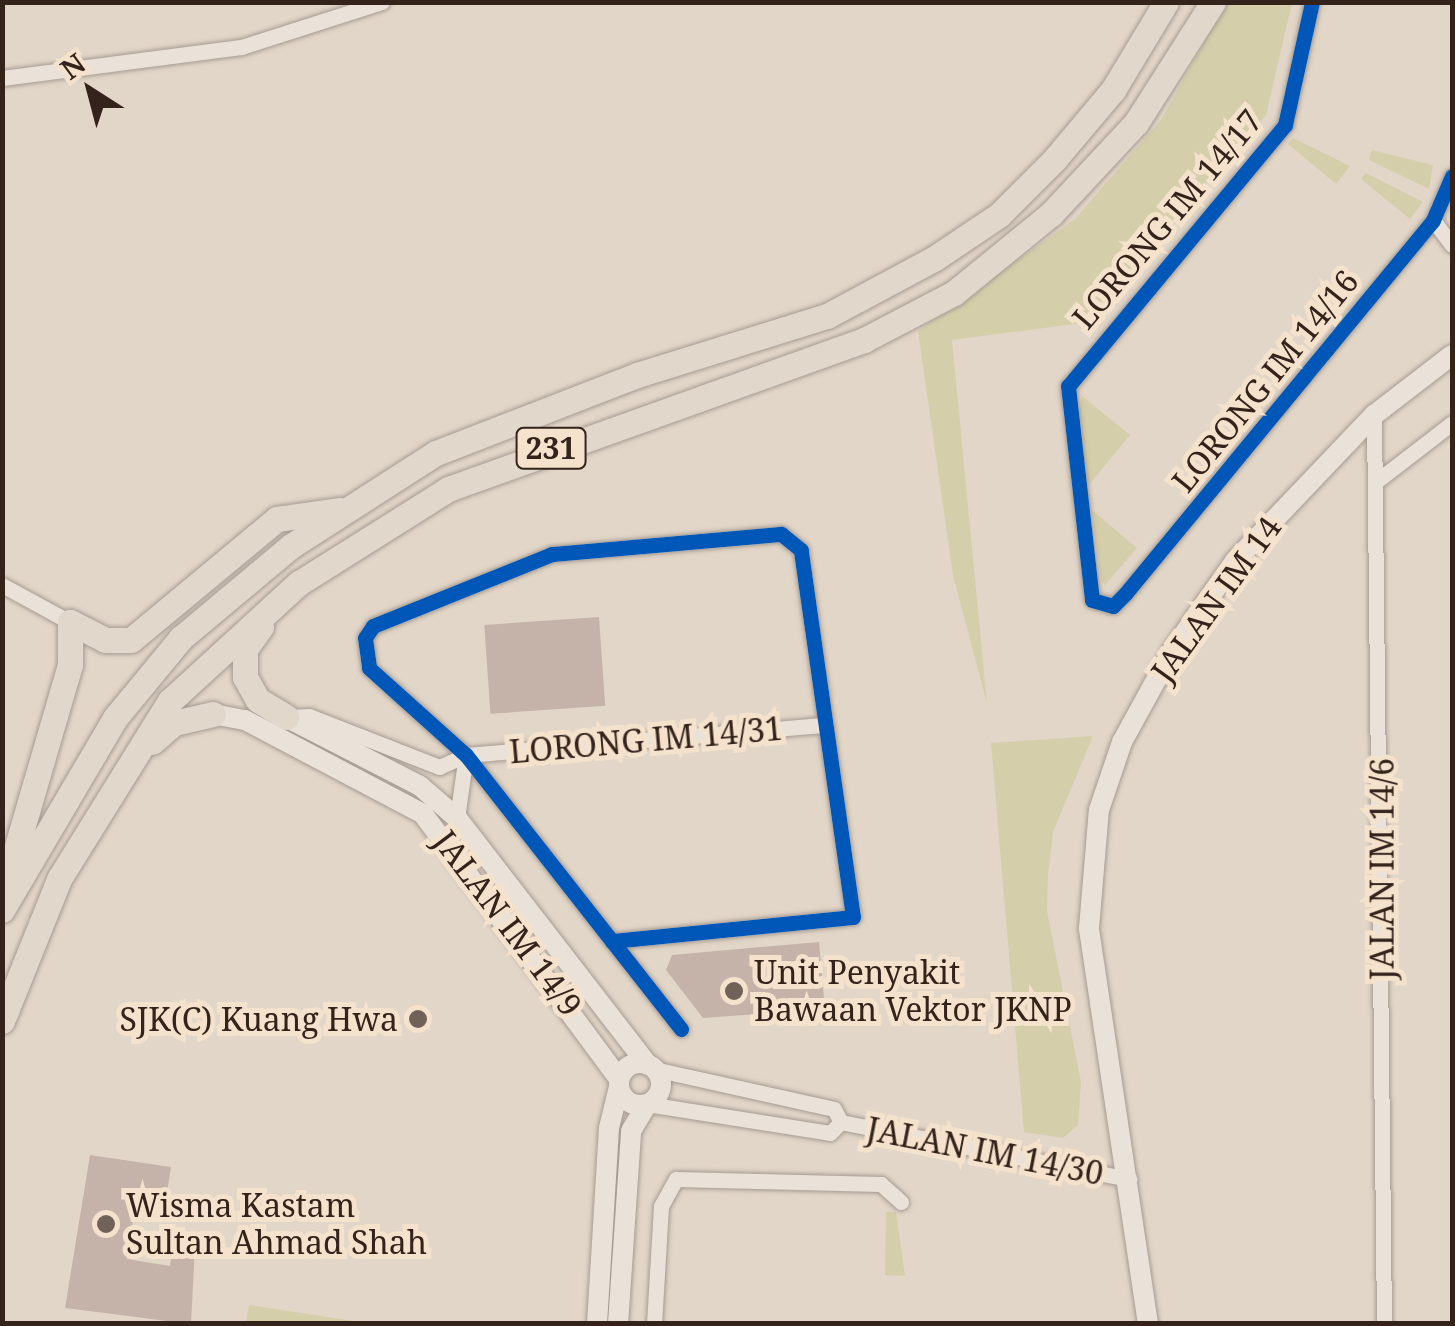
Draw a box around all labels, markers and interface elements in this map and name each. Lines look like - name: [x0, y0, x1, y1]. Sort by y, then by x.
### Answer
- north arrow: [40, 40, 140, 140]
- text: N: [52, 44, 92, 88]
- street label: LORONG IM 14/17: [1064, 102, 1270, 336]
- street label: LORONG IM 14/16: [1164, 262, 1366, 500]
- road number: 231: [514, 423, 588, 473]
- street label: JALAN IM 14: [1143, 509, 1289, 689]
- street label: LORONG IM 14/31: [508, 709, 784, 771]
- street label: JALAN IM 14/6: [1363, 758, 1401, 980]
- street label: JALAN IM 14/9: [426, 823, 590, 1023]
- place label: Unit Penyakit Bawaan Vektor JKNP: [754, 954, 1072, 1029]
- marker: Unit Penyakit Bawaan Vektor JKNP: [723, 980, 745, 1002]
- place label: SJK(C) Kuang Hwa: [119, 1000, 398, 1038]
- marker: SJK(C) Kuang Hwa: [407, 1008, 429, 1030]
- street label: JALAN IM 14/30: [864, 1109, 1106, 1193]
- place label: Wisma Kastam Sultan Ahmad Shah: [126, 1187, 427, 1262]
- marker: Wisma Kastam Sultan Ahmad Shah: [95, 1213, 117, 1235]

